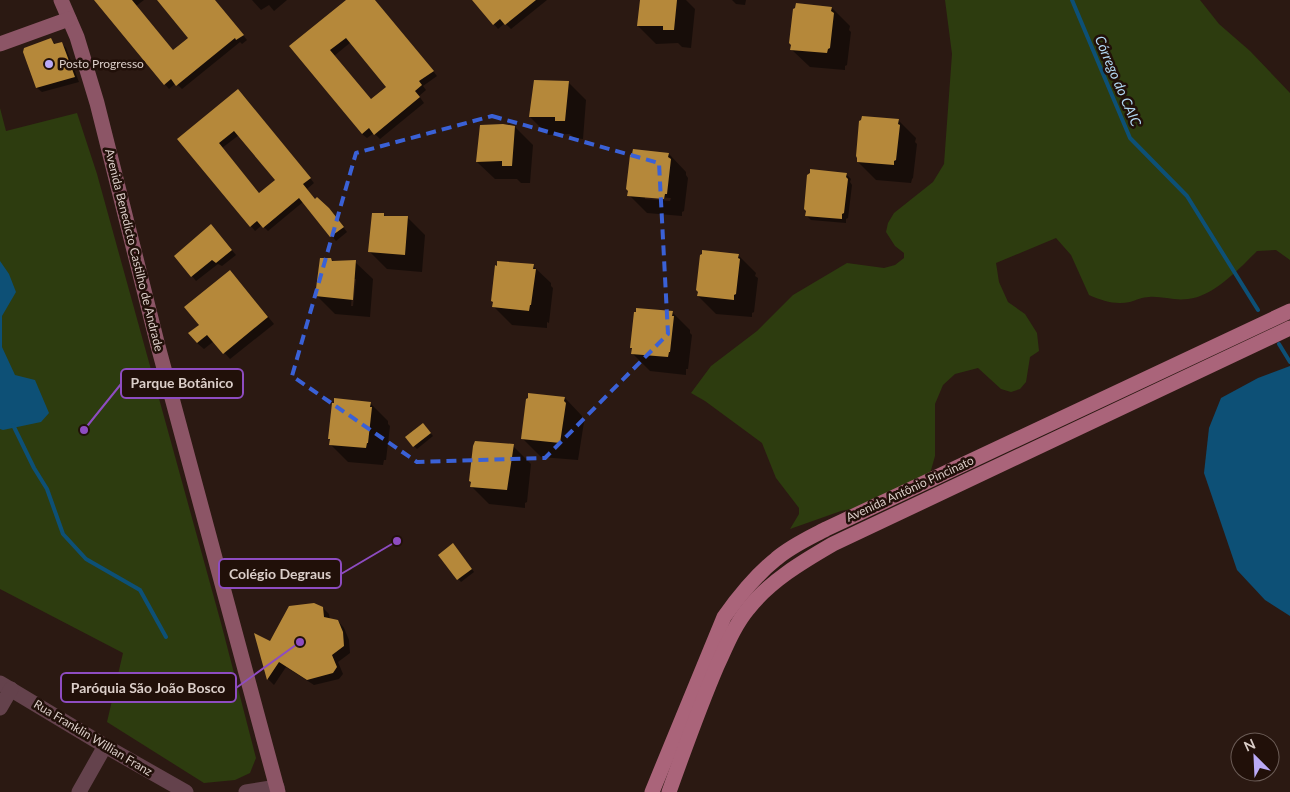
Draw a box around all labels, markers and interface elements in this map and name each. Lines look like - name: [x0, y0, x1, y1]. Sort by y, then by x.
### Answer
- water label: Córrego do CAIC: [1092, 33, 1145, 129]
- place label: Posto Progresso: [59, 56, 144, 71]
- marker: Posto Progresso: [43, 58, 55, 70]
- street label: Avenida Benedicto Castilho de Andrade: [102, 147, 167, 353]
- callout: Parque Botânico: [121, 369, 243, 398]
- text: Parque Botânico: [131, 374, 233, 391]
- street label: Avenida Antônio Pincinato: [844, 452, 976, 525]
- callout: Colégio Degraus: [219, 559, 341, 588]
- text: Colégio Degraus: [229, 565, 331, 582]
- callout: Paróquia São João Bosco: [61, 673, 236, 702]
- text: Paróquia São João Bosco: [71, 679, 225, 696]
- street label: Rua Franklin Willian Franz: [31, 696, 156, 779]
- north arrow: [1230, 732, 1280, 782]
- text: N: [1241, 735, 1258, 755]

